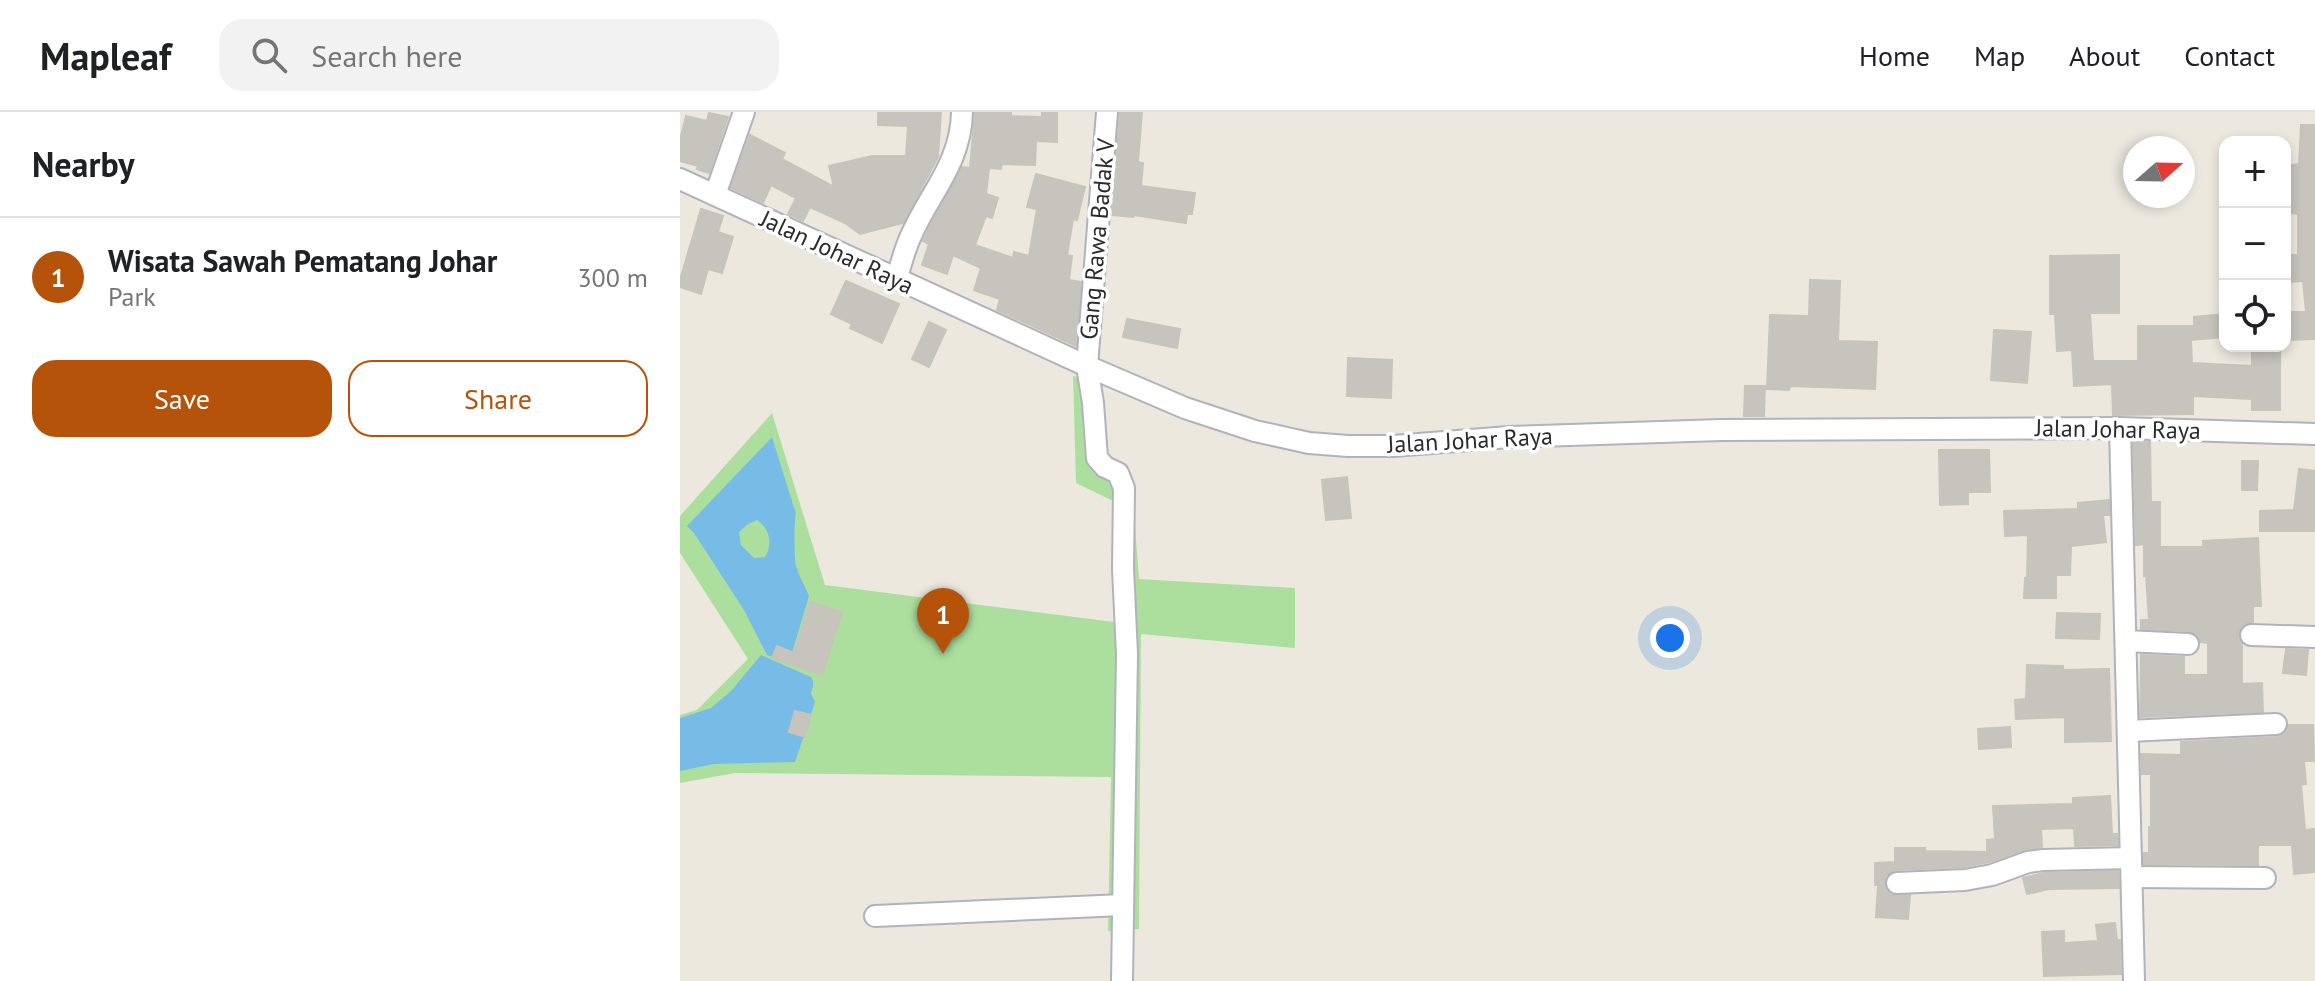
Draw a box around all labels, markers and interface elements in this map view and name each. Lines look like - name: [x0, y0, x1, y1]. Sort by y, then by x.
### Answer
- search box: [219, 19, 779, 91]
- text: Mapleaf: [40, 31, 171, 80]
- icon: search: [247, 33, 291, 77]
- text: Search here: [311, 36, 463, 75]
- text: Home: [1859, 37, 1930, 74]
- text: Map: [1974, 37, 2025, 74]
- text: About: [2069, 37, 2140, 74]
- text: Contact: [2184, 37, 2275, 74]
- north arrow: [2123, 136, 2195, 208]
- map controls: [2219, 136, 2291, 352]
- button: +: [2219, 136, 2291, 208]
- street label: Gang Rawa Badak V: [1073, 137, 1121, 341]
- text: Nearby: [32, 142, 134, 186]
- street label: Jalan Johar Raya: [754, 202, 919, 301]
- button: −: [2219, 208, 2291, 280]
- text: Wisata Sawah Pematang Johar: [108, 241, 497, 280]
- text: 1: [51, 261, 65, 294]
- text: 300 m: [577, 261, 648, 294]
- text: Park: [108, 280, 156, 313]
- button: locate: [2219, 280, 2291, 352]
- button: Save: [32, 360, 332, 437]
- button: Share: [348, 360, 648, 437]
- street label: Jalan Johar Raya: [2034, 412, 2201, 446]
- street label: Jalan Johar Raya: [1385, 420, 1554, 460]
- pin: 1: [917, 588, 969, 654]
- your location: [1650, 618, 1690, 658]

